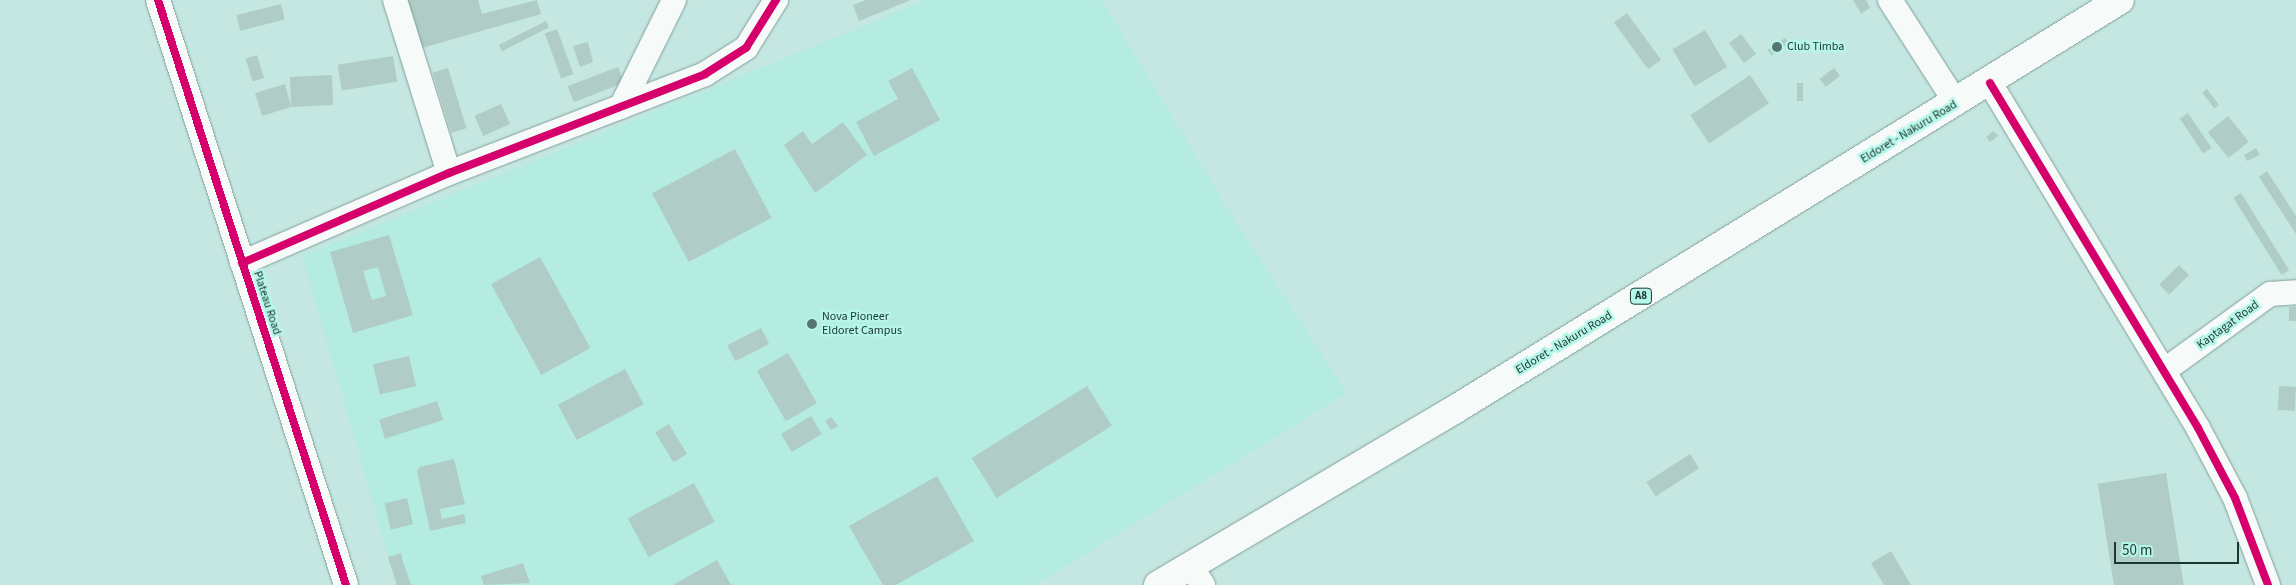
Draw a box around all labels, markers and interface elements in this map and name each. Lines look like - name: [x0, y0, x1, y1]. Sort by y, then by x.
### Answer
- place label: Club Timba: [1787, 40, 1844, 54]
- marker: Club Timba: [1771, 41, 1783, 53]
- street label: Eldoret - Nakuru Road: [1858, 98, 1960, 166]
- street label: Plateau Road: [250, 269, 284, 337]
- road number: A8: [1630, 288, 1652, 304]
- street label: Kaptagat Road: [2194, 298, 2262, 352]
- street label: Eldoret - Nakuru Road: [1513, 309, 1615, 377]
- place label: Nova Pioneer Eldoret Campus: [822, 310, 902, 338]
- marker: Nova Pioneer Eldoret Campus: [806, 318, 818, 330]
- scale bar: [2116, 532, 2241, 564]
- text: 50 m: [2122, 540, 2152, 561]

